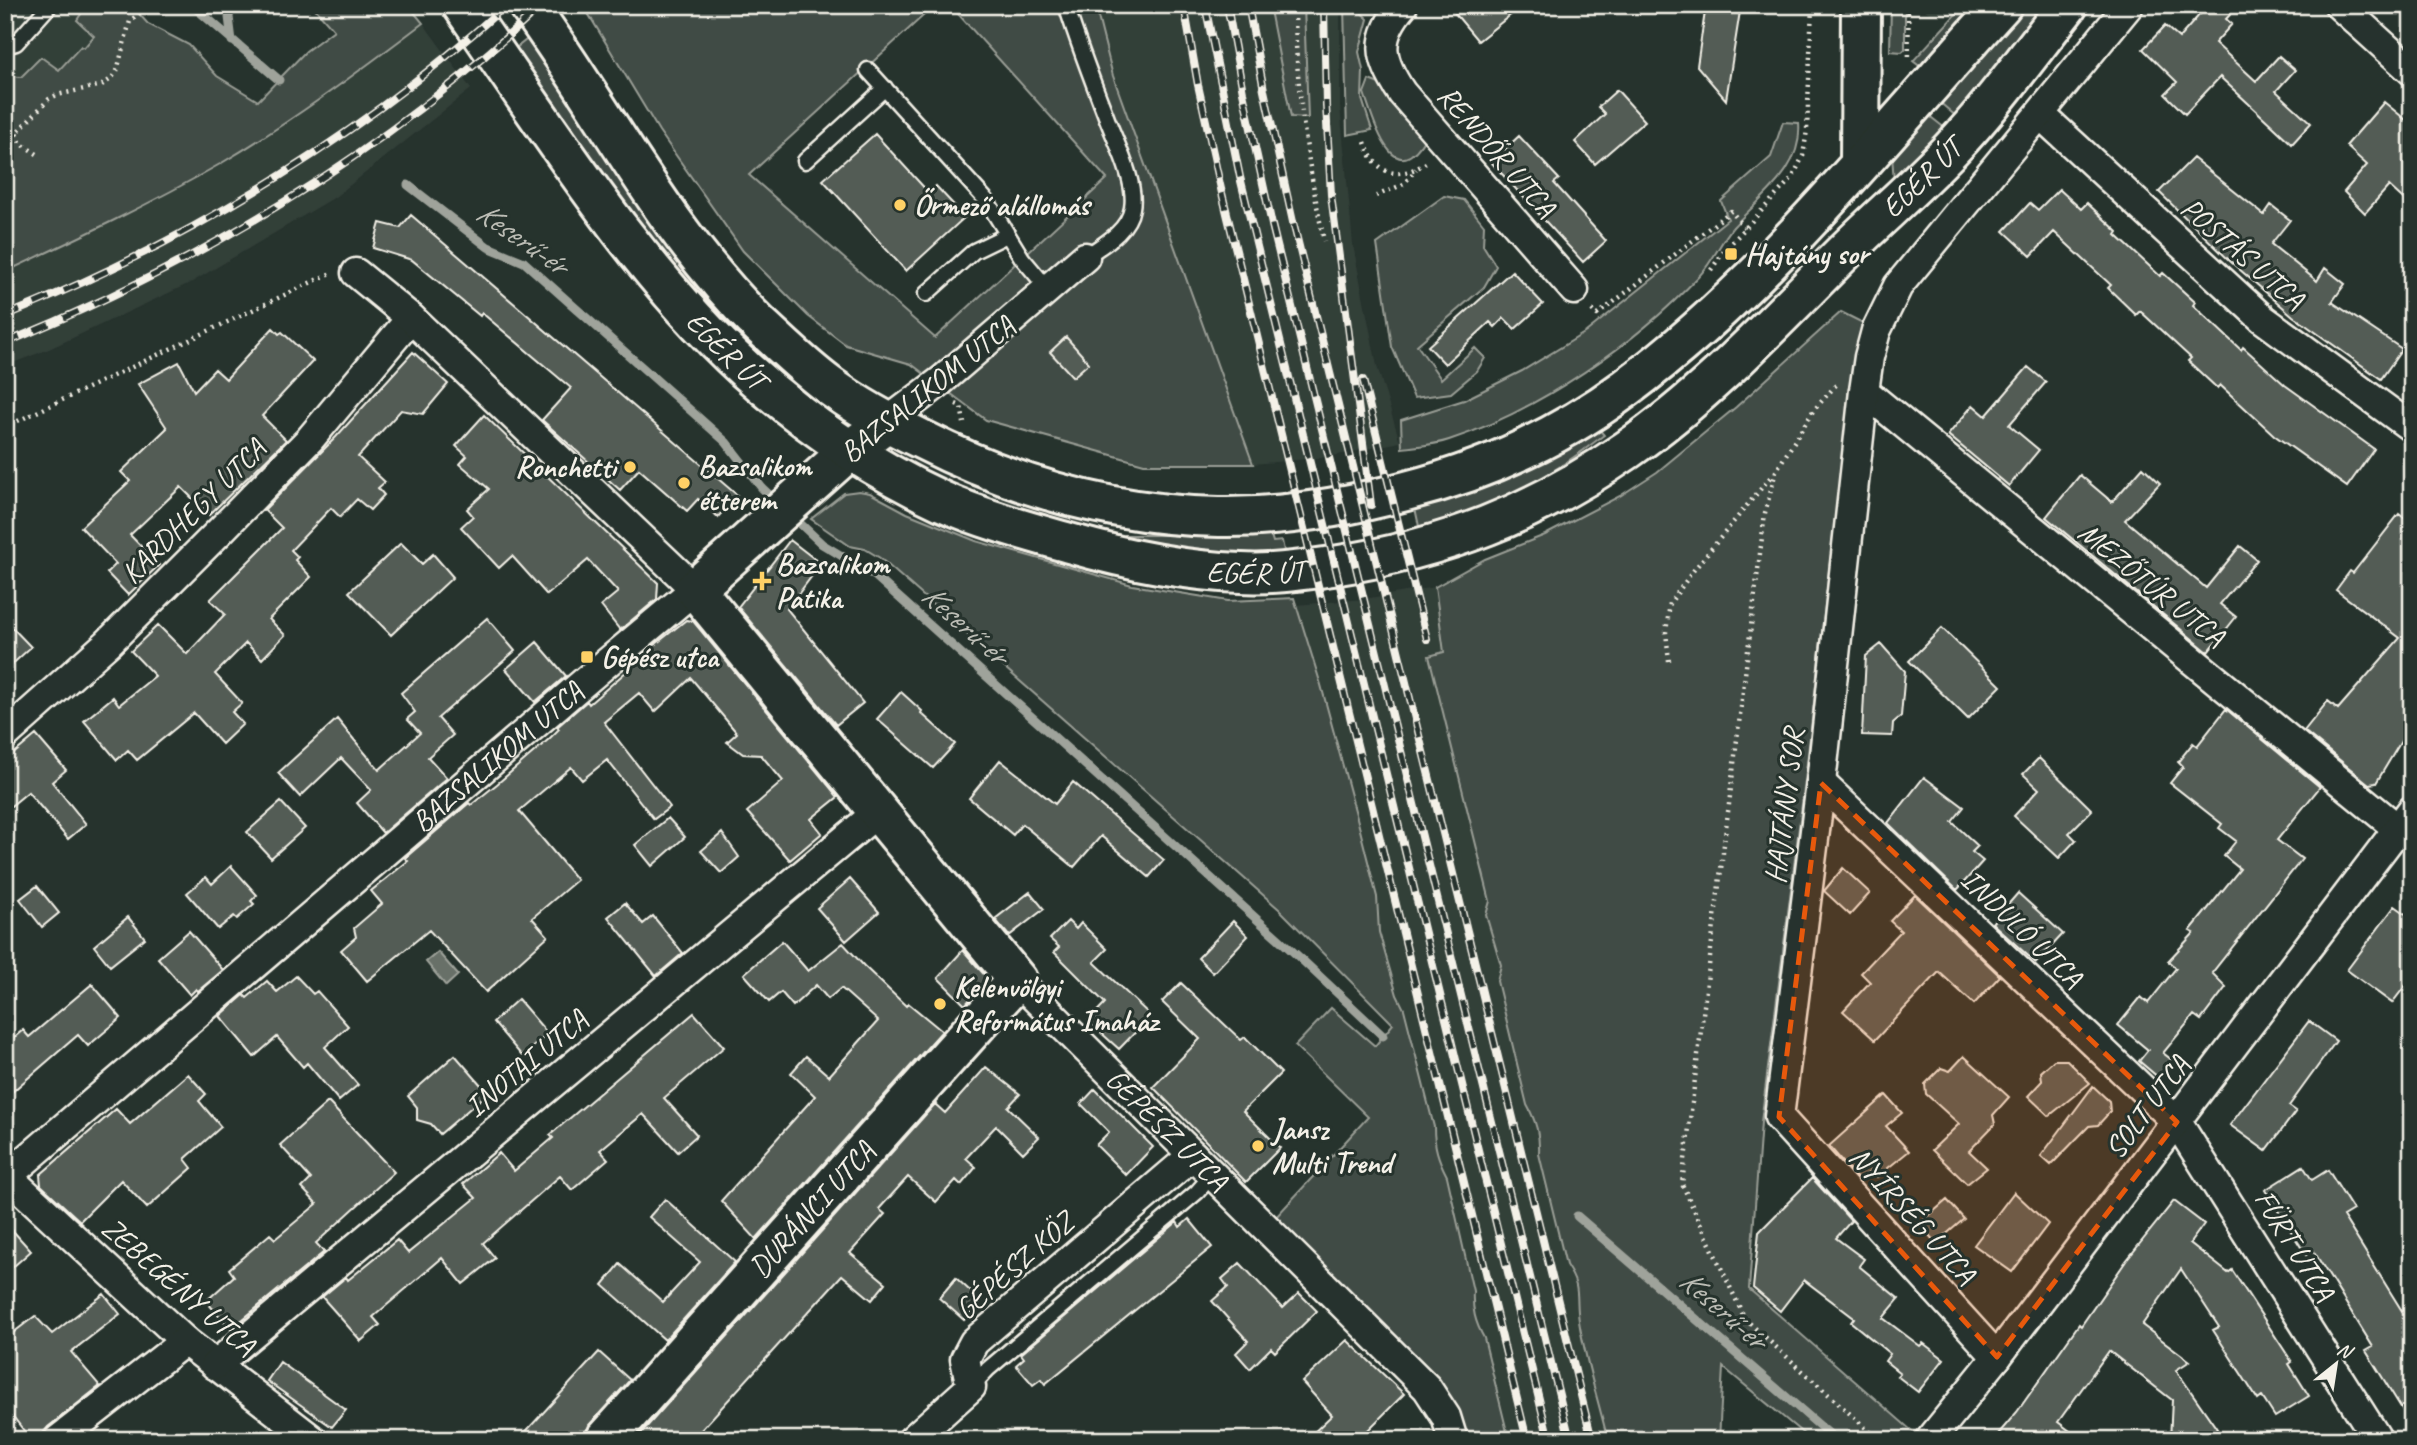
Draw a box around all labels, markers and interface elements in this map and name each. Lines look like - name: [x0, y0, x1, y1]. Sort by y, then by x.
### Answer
- street label: RENDŐR UTCA: [1429, 77, 1565, 226]
- street label: EGÉR ÚT: [1873, 126, 1975, 226]
- place label: Őrmező alállomás: [914, 186, 1093, 224]
- street label: POSTÁS UTCA: [2173, 189, 2314, 318]
- water label: Keserű-ér: [468, 192, 580, 287]
- marker: Őrmező alállomás: [892, 197, 908, 213]
- place label: Hajtány sor: [1745, 235, 1872, 274]
- marker: Hajtány sor: [1723, 246, 1739, 262]
- street label: EGÉR ÚT: [678, 303, 779, 403]
- street label: BAZSALIKOM UTCA: [832, 306, 1023, 471]
- street label: KARDHEGY UTCA: [112, 429, 275, 592]
- place label: Bazsalikom étterem: [698, 447, 813, 519]
- place label: Ronchetti: [515, 448, 620, 486]
- marker: Ronchetti: [622, 459, 638, 475]
- marker: Bazsalikom étterem: [676, 475, 692, 491]
- street label: MEZŐTÚR UTCA: [2071, 513, 2234, 655]
- place label: Bazsalikom Patika: [776, 545, 891, 617]
- street label: EGÉR ÚT: [1205, 550, 1313, 593]
- marker: Bazsalikom Patika: [754, 573, 770, 589]
- water label: Keserű-ér: [913, 575, 1021, 677]
- place label: Gépész utca: [601, 638, 721, 676]
- marker: Gépész utca: [579, 649, 595, 665]
- street label: BAZSALIKOM UTCA: [404, 672, 592, 841]
- street label: HAJTÁNY SOR: [1756, 723, 1813, 886]
- street label: INDULÓ UTCA: [1953, 860, 2092, 996]
- place label: Kelenvölgyi Református Imaház: [954, 968, 1162, 1040]
- marker: Kelenvölgyi Református Imaház: [932, 996, 948, 1012]
- street label: INOTAI UTCA: [457, 1000, 596, 1125]
- street label: SOLT UTCA: [2096, 1047, 2199, 1166]
- street label: GÉPÉSZ UTCA: [1098, 1060, 1237, 1199]
- place label: Jansz Multi Trend: [1270, 1110, 1397, 1182]
- street label: DURÁNCI UTCA: [741, 1132, 884, 1285]
- marker: Jansz Multi Trend: [1250, 1138, 1266, 1154]
- street label: NYÍRSÉG UTCA: [1841, 1138, 1985, 1292]
- street label: FÜRT UTCA: [2246, 1182, 2344, 1308]
- street label: GÉPÉSZ KÖZ: [947, 1201, 1084, 1328]
- street label: ZEBEGÉNY UTCA: [94, 1209, 265, 1364]
- water label: Keserű-ér: [1671, 1260, 1779, 1362]
- north arrow: [2302, 1330, 2372, 1400]
- text: N: [2333, 1337, 2358, 1365]

